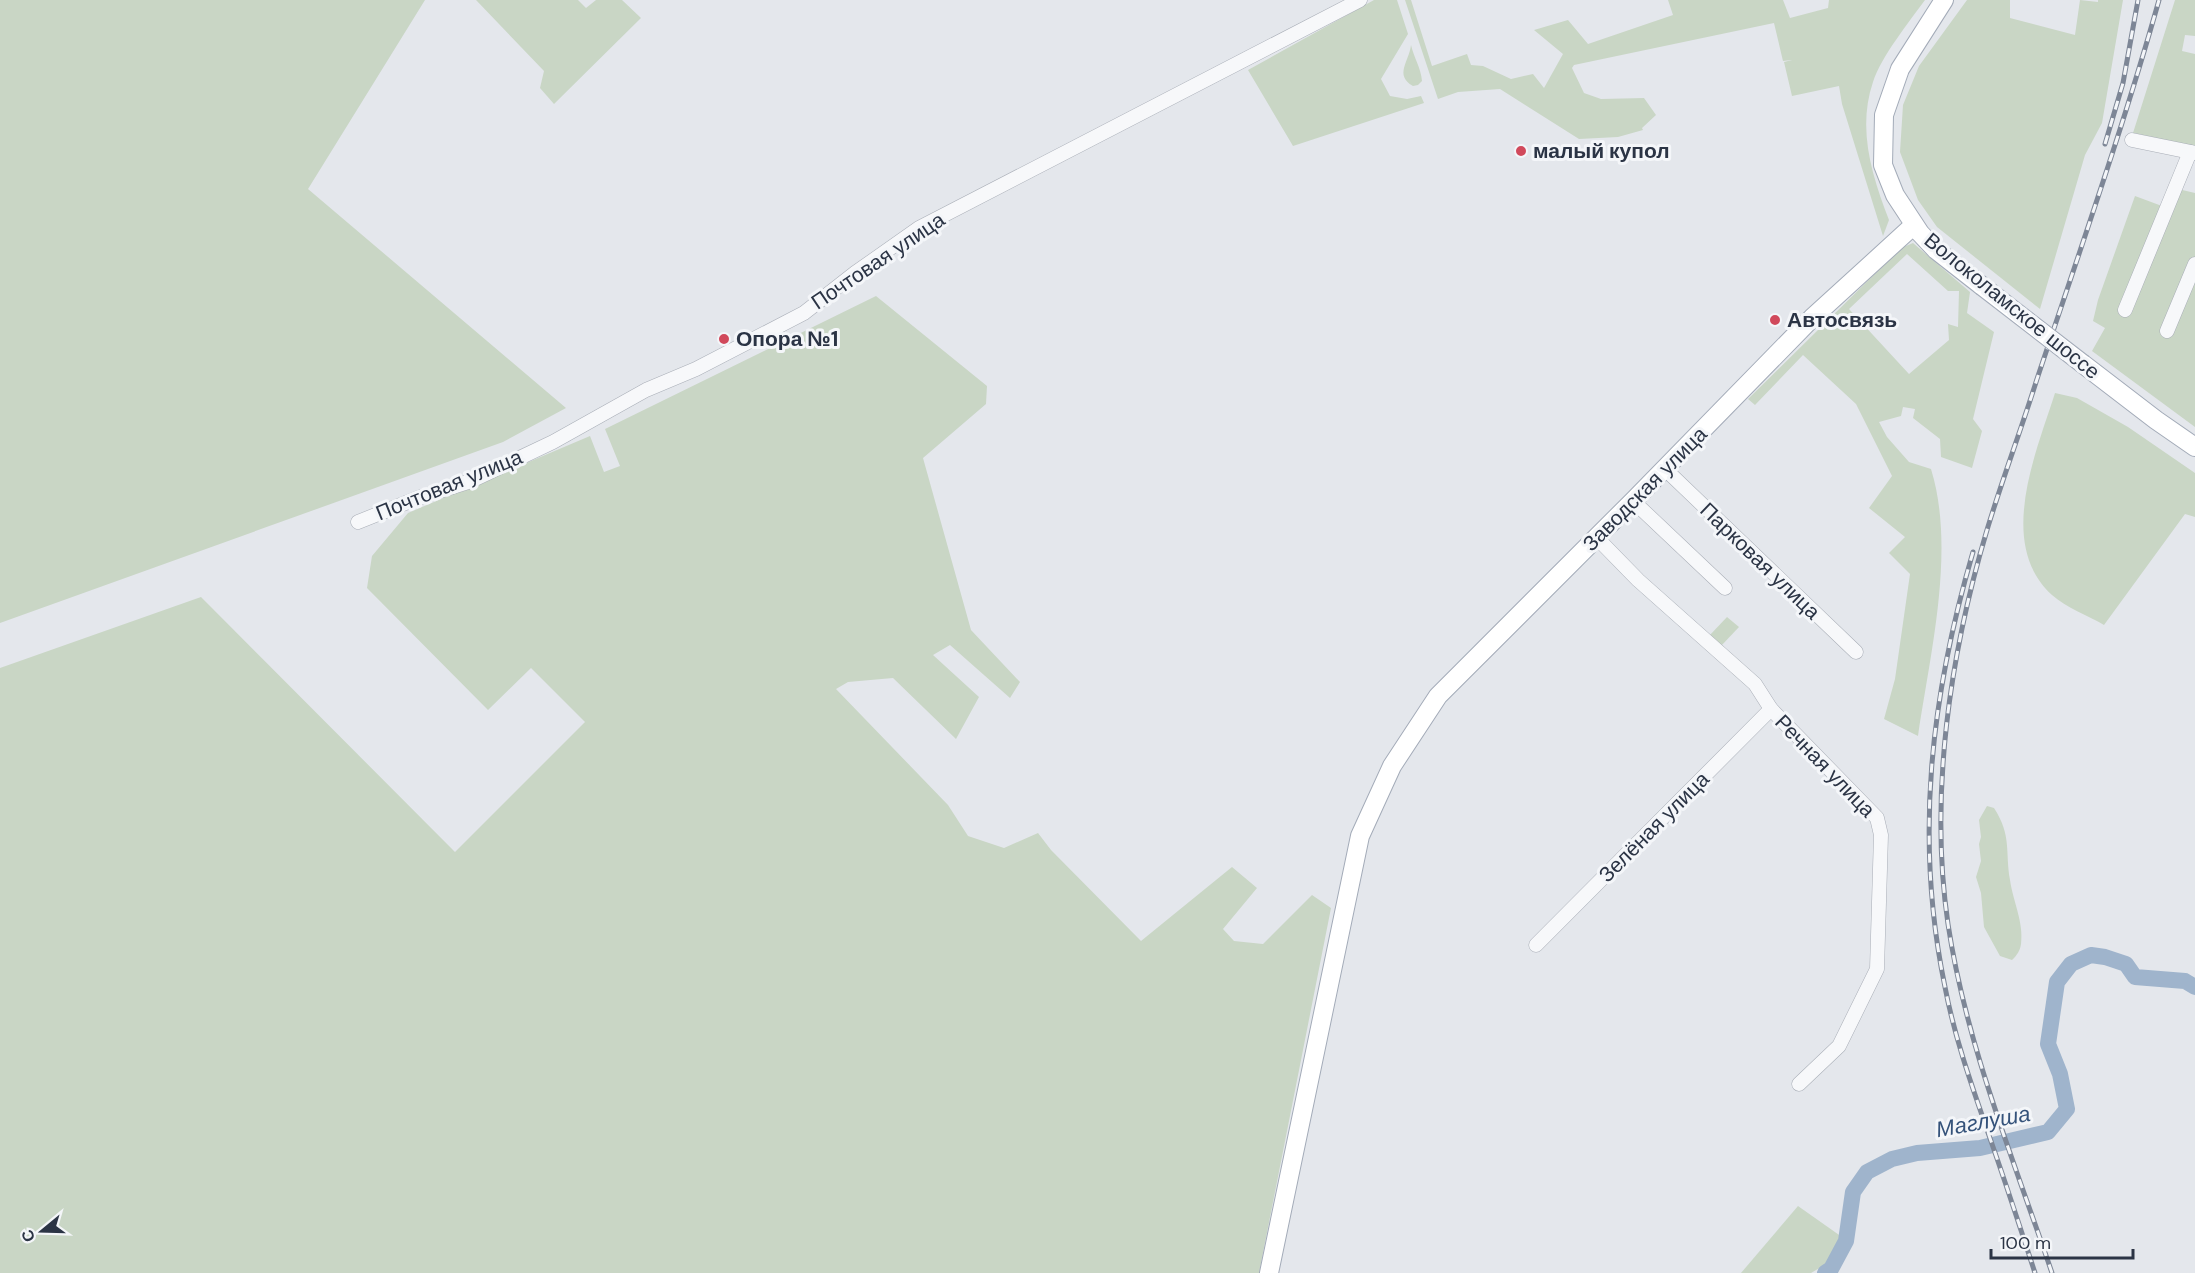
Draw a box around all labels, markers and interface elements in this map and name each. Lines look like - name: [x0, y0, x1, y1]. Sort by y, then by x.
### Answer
- place label: малый купол: [1533, 137, 1670, 165]
- marker: малый купол: [1514, 144, 1528, 158]
- street label: Почтовая улица: [806, 206, 951, 316]
- street label: Волоколамское шоссе: [1918, 226, 2106, 386]
- place label: Автосвязь: [1787, 306, 1897, 334]
- marker: Автосвязь: [1768, 313, 1782, 327]
- place label: Опора №1: [736, 325, 838, 353]
- marker: Опора №1: [717, 332, 731, 346]
- street label: Заводская улица: [1577, 420, 1714, 557]
- street label: Почтовая улица: [372, 443, 527, 527]
- street label: Парковая улица: [1694, 496, 1826, 626]
- street label: Речная улица: [1769, 708, 1881, 824]
- street label: Зелёная улица: [1593, 765, 1716, 888]
- water label: Маглуша: [1934, 1099, 2032, 1144]
- north arrow: [12, 1201, 72, 1261]
- scale bar: [1991, 1222, 2134, 1260]
- text: С: [16, 1226, 40, 1245]
- text: 100 m: [2000, 1231, 2051, 1255]

